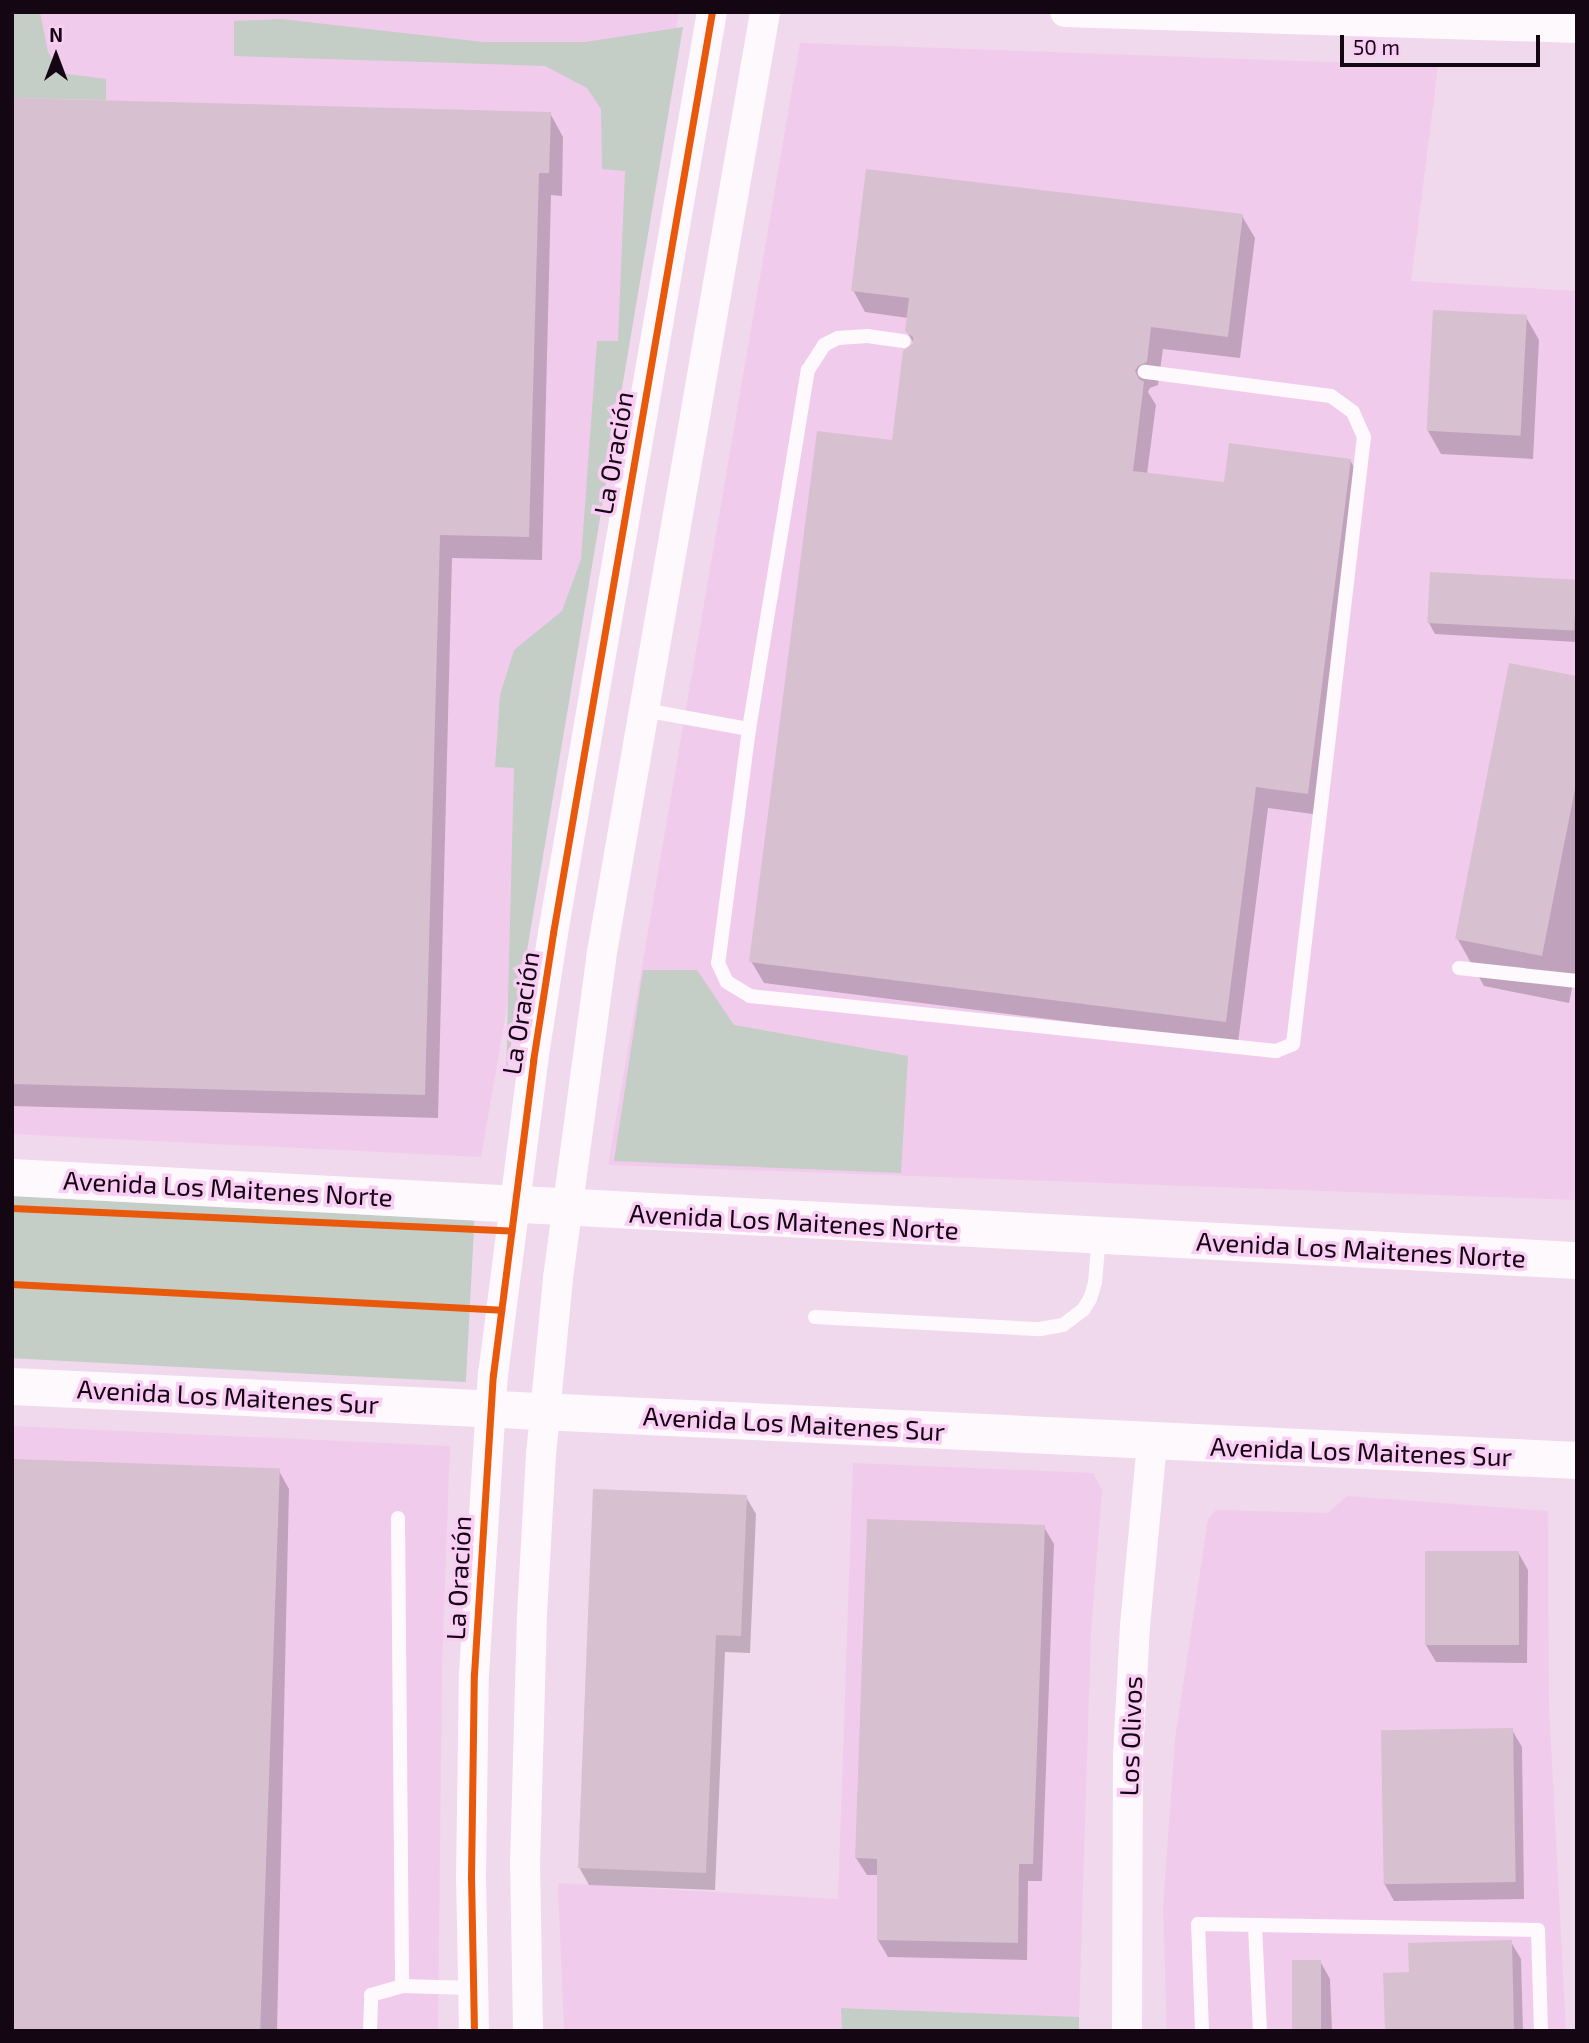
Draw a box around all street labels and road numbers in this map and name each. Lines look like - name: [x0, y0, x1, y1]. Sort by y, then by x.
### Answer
- street label: La Oración: [587, 389, 639, 517]
- street label: La Oración: [495, 949, 545, 1077]
- street label: Avenida Los Maitenes Norte: [63, 1164, 393, 1212]
- street label: Avenida Los Maitenes Norte: [629, 1197, 959, 1245]
- street label: Avenida Los Maitenes Norte: [1196, 1225, 1526, 1273]
- street label: Avenida Los Maitenes Sur: [76, 1373, 380, 1419]
- street label: Avenida Los Maitenes Sur: [642, 1400, 946, 1446]
- street label: Avenida Los Maitenes Sur: [1209, 1430, 1513, 1472]
- street label: La Oración: [439, 1515, 477, 1641]
- street label: Los Olivos: [1112, 1675, 1148, 1797]

